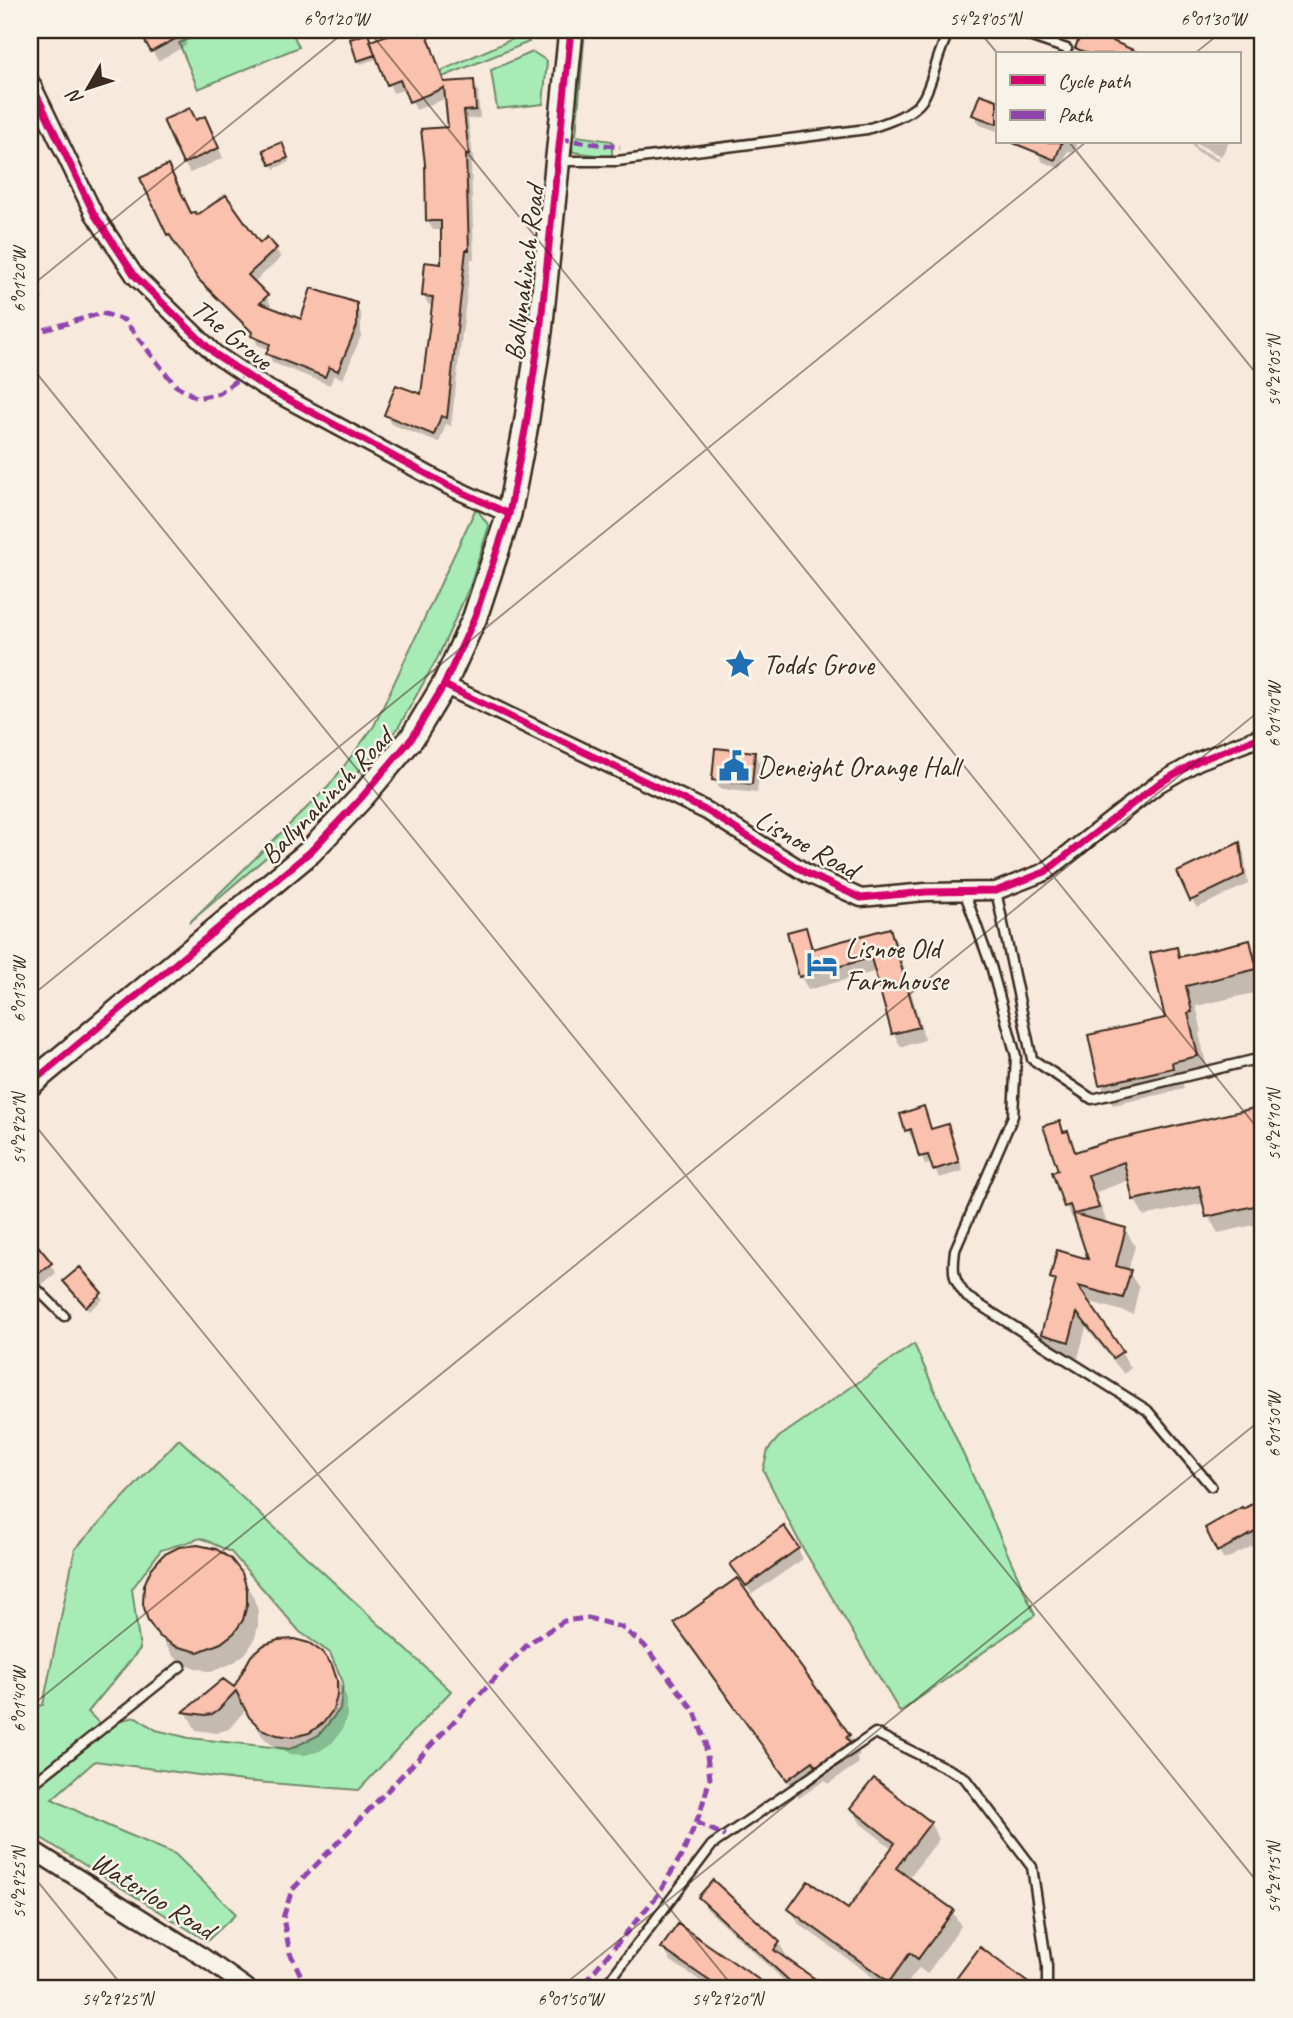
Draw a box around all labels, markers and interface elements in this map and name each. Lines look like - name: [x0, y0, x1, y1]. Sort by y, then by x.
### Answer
- text: 6°01'20"W: [304, 8, 371, 30]
- text: 54°29'05"N: [950, 8, 1024, 30]
- text: 6°01'30"W: [1181, 8, 1248, 30]
- north arrow: [52, 52, 122, 122]
- legend: [996, 52, 1240, 144]
- text: Cycle path: [1058, 68, 1131, 94]
- text: N: [61, 83, 89, 110]
- text: Path: [1058, 102, 1094, 128]
- street label: Ballynahinch Road: [496, 179, 553, 363]
- text: 6°01'20"W: [8, 245, 30, 312]
- street label: The Grove: [184, 291, 281, 379]
- text: 54°29'05"N: [1263, 332, 1285, 406]
- place icon: Todds Grove: [723, 647, 757, 681]
- place label: Todds Grove: [763, 647, 876, 682]
- text: 6°01'40"W: [1263, 680, 1285, 747]
- street label: Ballynahinch Road: [252, 717, 403, 872]
- public building icon: Deneight Orange Hall: [717, 749, 751, 783]
- place label: Deneight Orange Hall: [757, 749, 965, 784]
- street label: Lisnoe Road: [749, 801, 868, 888]
- place label: Lisnoe Old Farmhouse: [845, 931, 950, 998]
- hotel icon: Lisnoe Old Farmhouse: [805, 947, 839, 981]
- text: 6°01'30"W: [8, 955, 30, 1022]
- text: 54°29'10"N: [1263, 1086, 1285, 1160]
- text: 54°29'20"N: [8, 1090, 30, 1164]
- text: 6°01'50"W: [1263, 1390, 1285, 1457]
- text: 6°01'40"W: [8, 1665, 30, 1732]
- text: 54°29'15"N: [1263, 1839, 1285, 1913]
- street label: Waterloo Road: [85, 1843, 225, 1949]
- text: 54°29'25"N: [8, 1844, 30, 1918]
- text: 54°29'25"N: [82, 1988, 156, 2010]
- text: 6°01'50"W: [538, 1988, 605, 2010]
- text: 54°29'20"N: [692, 1988, 766, 2010]

